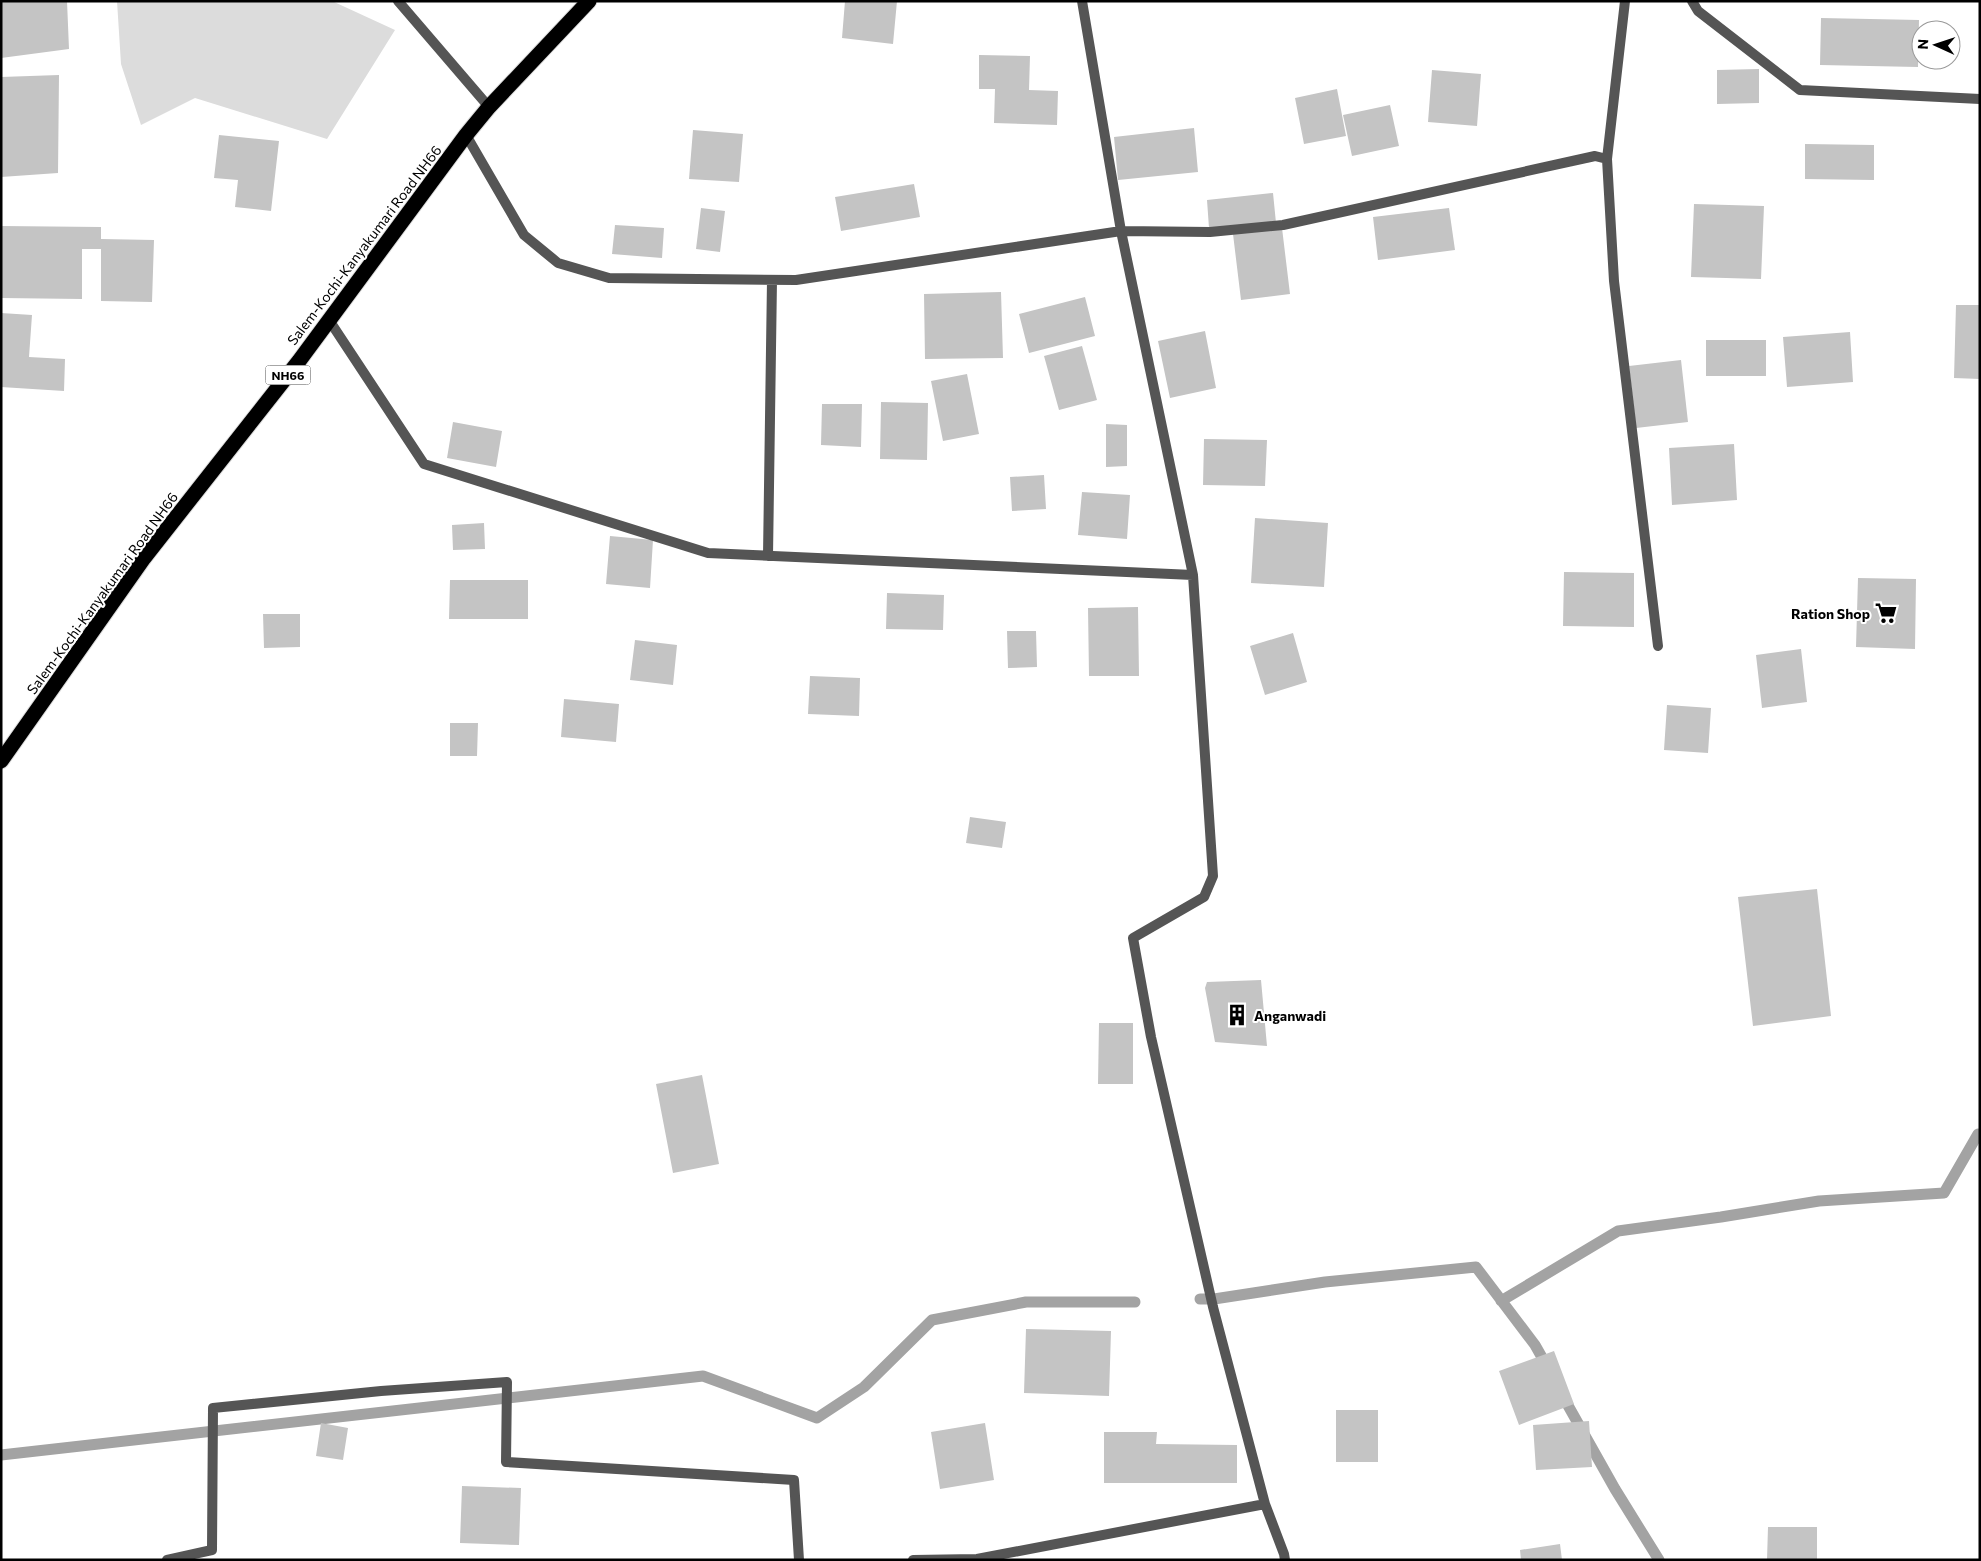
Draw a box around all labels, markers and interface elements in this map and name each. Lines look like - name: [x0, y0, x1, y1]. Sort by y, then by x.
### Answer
- north arrow: [1911, 20, 1961, 70]
- text: N: [1914, 39, 1931, 50]
- street label: Salem-Kochi-Kanyakumari Road NH66: [283, 142, 445, 348]
- road number: NH66: [266, 366, 310, 384]
- street label: Salem-Kochi-Kanyakumari Road NH66: [23, 489, 181, 697]
- supermarket icon: Ration Shop: [1873, 600, 1899, 626]
- place label: Ration Shop: [1791, 605, 1870, 622]
- building icon: Anganwadi: [1224, 1002, 1250, 1028]
- place label: Anganwadi: [1254, 1007, 1326, 1024]

